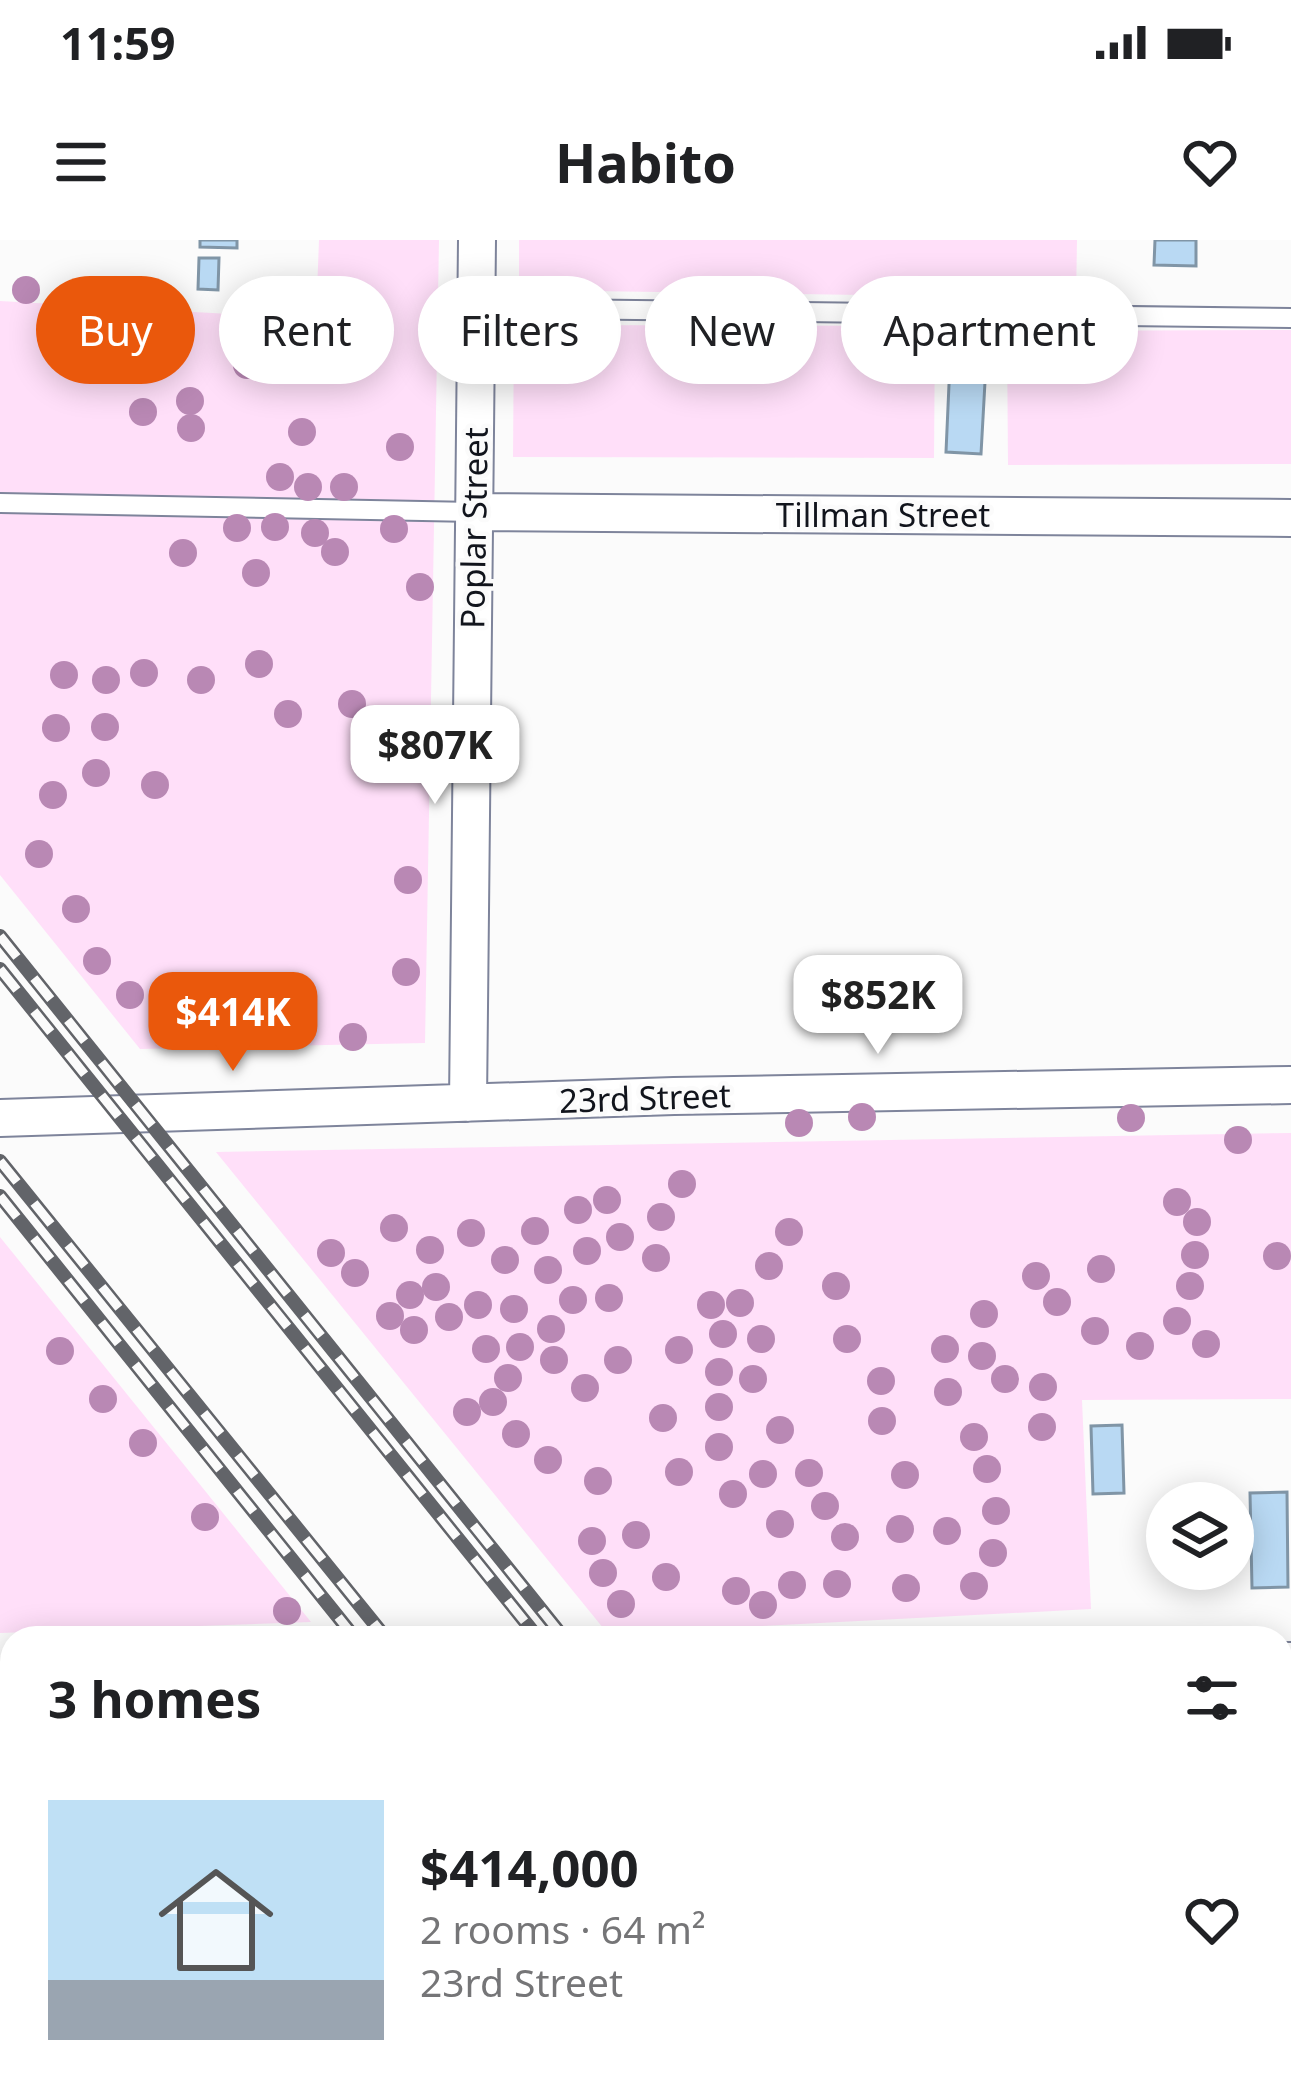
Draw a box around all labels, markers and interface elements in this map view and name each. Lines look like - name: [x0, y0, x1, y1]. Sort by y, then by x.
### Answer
- text: 11:59: [60, 12, 176, 73]
- text: Habito: [555, 125, 736, 199]
- icon: menu: [48, 129, 114, 195]
- icon: heart: [1177, 129, 1243, 195]
- chip: Buy: [36, 276, 195, 384]
- chip: Rent: [219, 276, 394, 384]
- chip: Filters: [418, 276, 621, 384]
- chip: New: [645, 276, 817, 384]
- chip: Apartment: [841, 276, 1138, 384]
- street label: Poplar Street: [449, 427, 498, 629]
- street label: Tillman Street: [776, 492, 990, 537]
- pin: $807K: [351, 705, 519, 807]
- text: $807K: [377, 717, 493, 770]
- pin: $852K: [794, 955, 962, 1057]
- text: $852K: [820, 967, 936, 1020]
- pin: $414K: [149, 972, 317, 1074]
- text: $414K: [175, 984, 291, 1037]
- street label: 23rd Street: [558, 1072, 732, 1123]
- map controls: [1146, 1482, 1254, 1590]
- button: layers: [1146, 1482, 1254, 1590]
- text: 3 homes: [48, 1663, 261, 1733]
- icon: filters: [1179, 1665, 1245, 1731]
- text: $414,000: [420, 1832, 639, 1902]
- icon: home: [144, 1848, 288, 1992]
- icon: heart: [1179, 1887, 1245, 1953]
- text: 2 rooms · 64 m²: [420, 1902, 706, 1955]
- text: 23rd Street: [420, 1955, 623, 2008]

